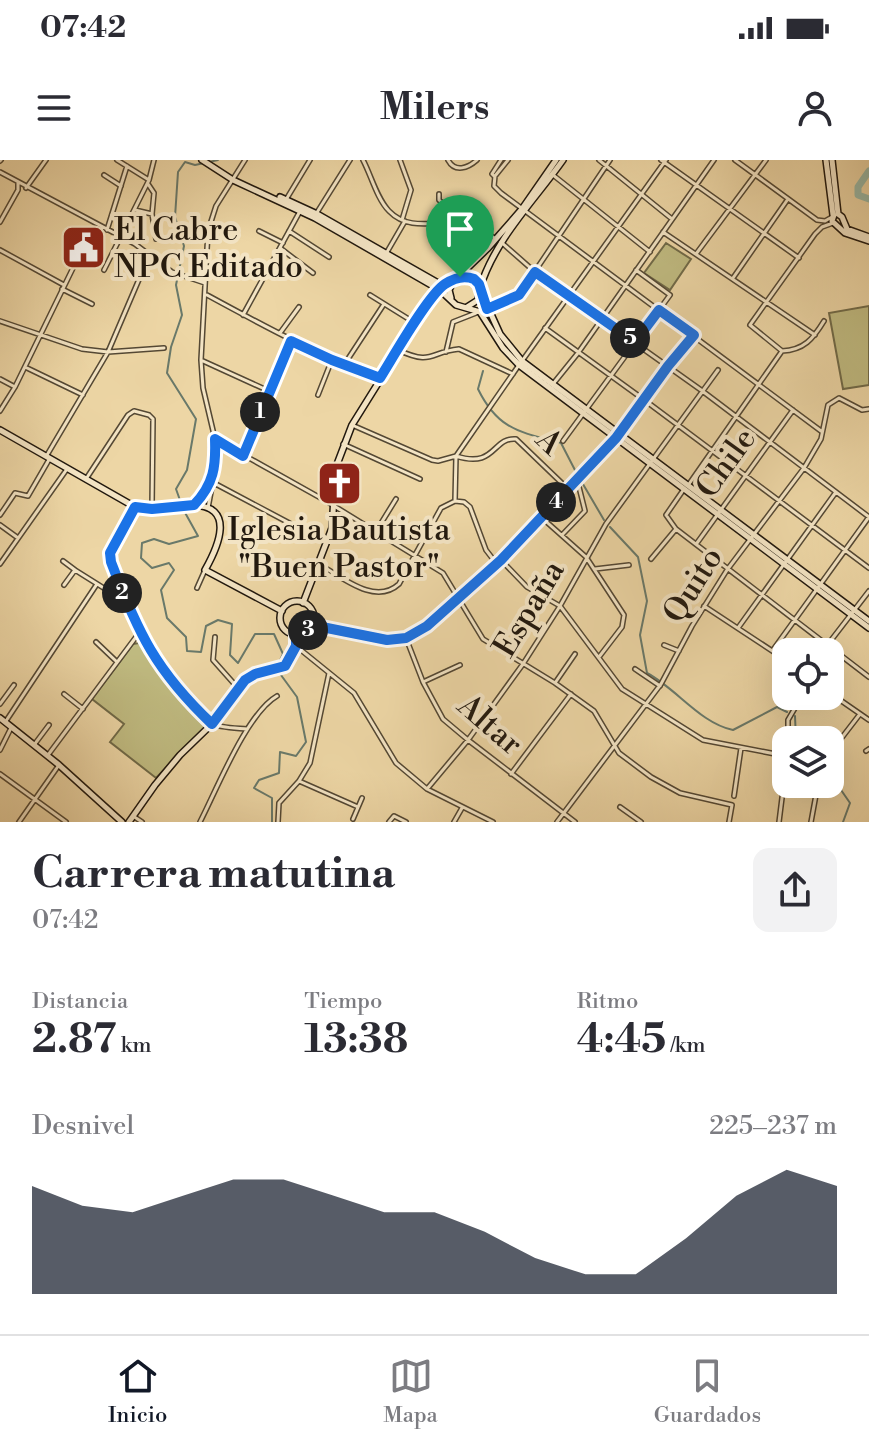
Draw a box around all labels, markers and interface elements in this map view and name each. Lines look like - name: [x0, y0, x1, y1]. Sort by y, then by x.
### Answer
- text: 07:42: [40, 9, 126, 47]
- icon: menu: [32, 86, 76, 130]
- text: Milers: [380, 86, 489, 131]
- icon: person: [793, 86, 837, 130]
- pin: [426, 195, 494, 277]
- icon: arrive: [438, 207, 482, 251]
- place label: El Cabre NPC Editado: [114, 210, 303, 287]
- public building icon: El Cabre NPC Editado: [59, 224, 107, 272]
- pin: 5: [610, 318, 650, 358]
- text: 5: [623, 324, 637, 351]
- pin: 1: [240, 392, 280, 432]
- text: 1: [255, 398, 265, 425]
- street label: A: [526, 419, 572, 465]
- street label: Chile: [687, 420, 765, 506]
- church icon: Iglesia Bautista "Buen Pastor": [315, 459, 363, 507]
- pin: 4: [536, 482, 576, 522]
- text: 4: [549, 488, 563, 515]
- place label: Iglesia Bautista "Buen Pastor": [228, 510, 451, 587]
- street label: Quito: [654, 539, 732, 631]
- street label: España: [485, 553, 574, 665]
- pin: 2: [102, 573, 142, 613]
- text: 2: [115, 579, 129, 606]
- pin: 3: [288, 610, 328, 650]
- text: 3: [301, 616, 315, 643]
- map controls: [772, 638, 844, 798]
- button: locate: [772, 638, 844, 710]
- street label: Altar: [448, 685, 531, 764]
- button: layers: [772, 726, 844, 798]
- text: Carrera matutina: [32, 846, 395, 901]
- button: share: [753, 848, 837, 932]
- text: 07:42: [32, 904, 99, 936]
- text: Distancia: [32, 988, 128, 1015]
- text: Tiempo: [304, 988, 382, 1015]
- text: Ritmo: [577, 988, 638, 1015]
- text: 2.87: [32, 1015, 116, 1065]
- text: 13:38: [304, 1015, 408, 1065]
- text: 4:45: [577, 1015, 666, 1065]
- text: km: [116, 1032, 152, 1059]
- text: /km: [666, 1032, 706, 1059]
- text: Desnivel: [32, 1110, 134, 1142]
- text: 225–237 m: [709, 1110, 837, 1142]
- tab: Inicio: [108, 1354, 167, 1429]
- tab: Mapa: [383, 1354, 438, 1429]
- tab: Guardados: [654, 1354, 761, 1429]

